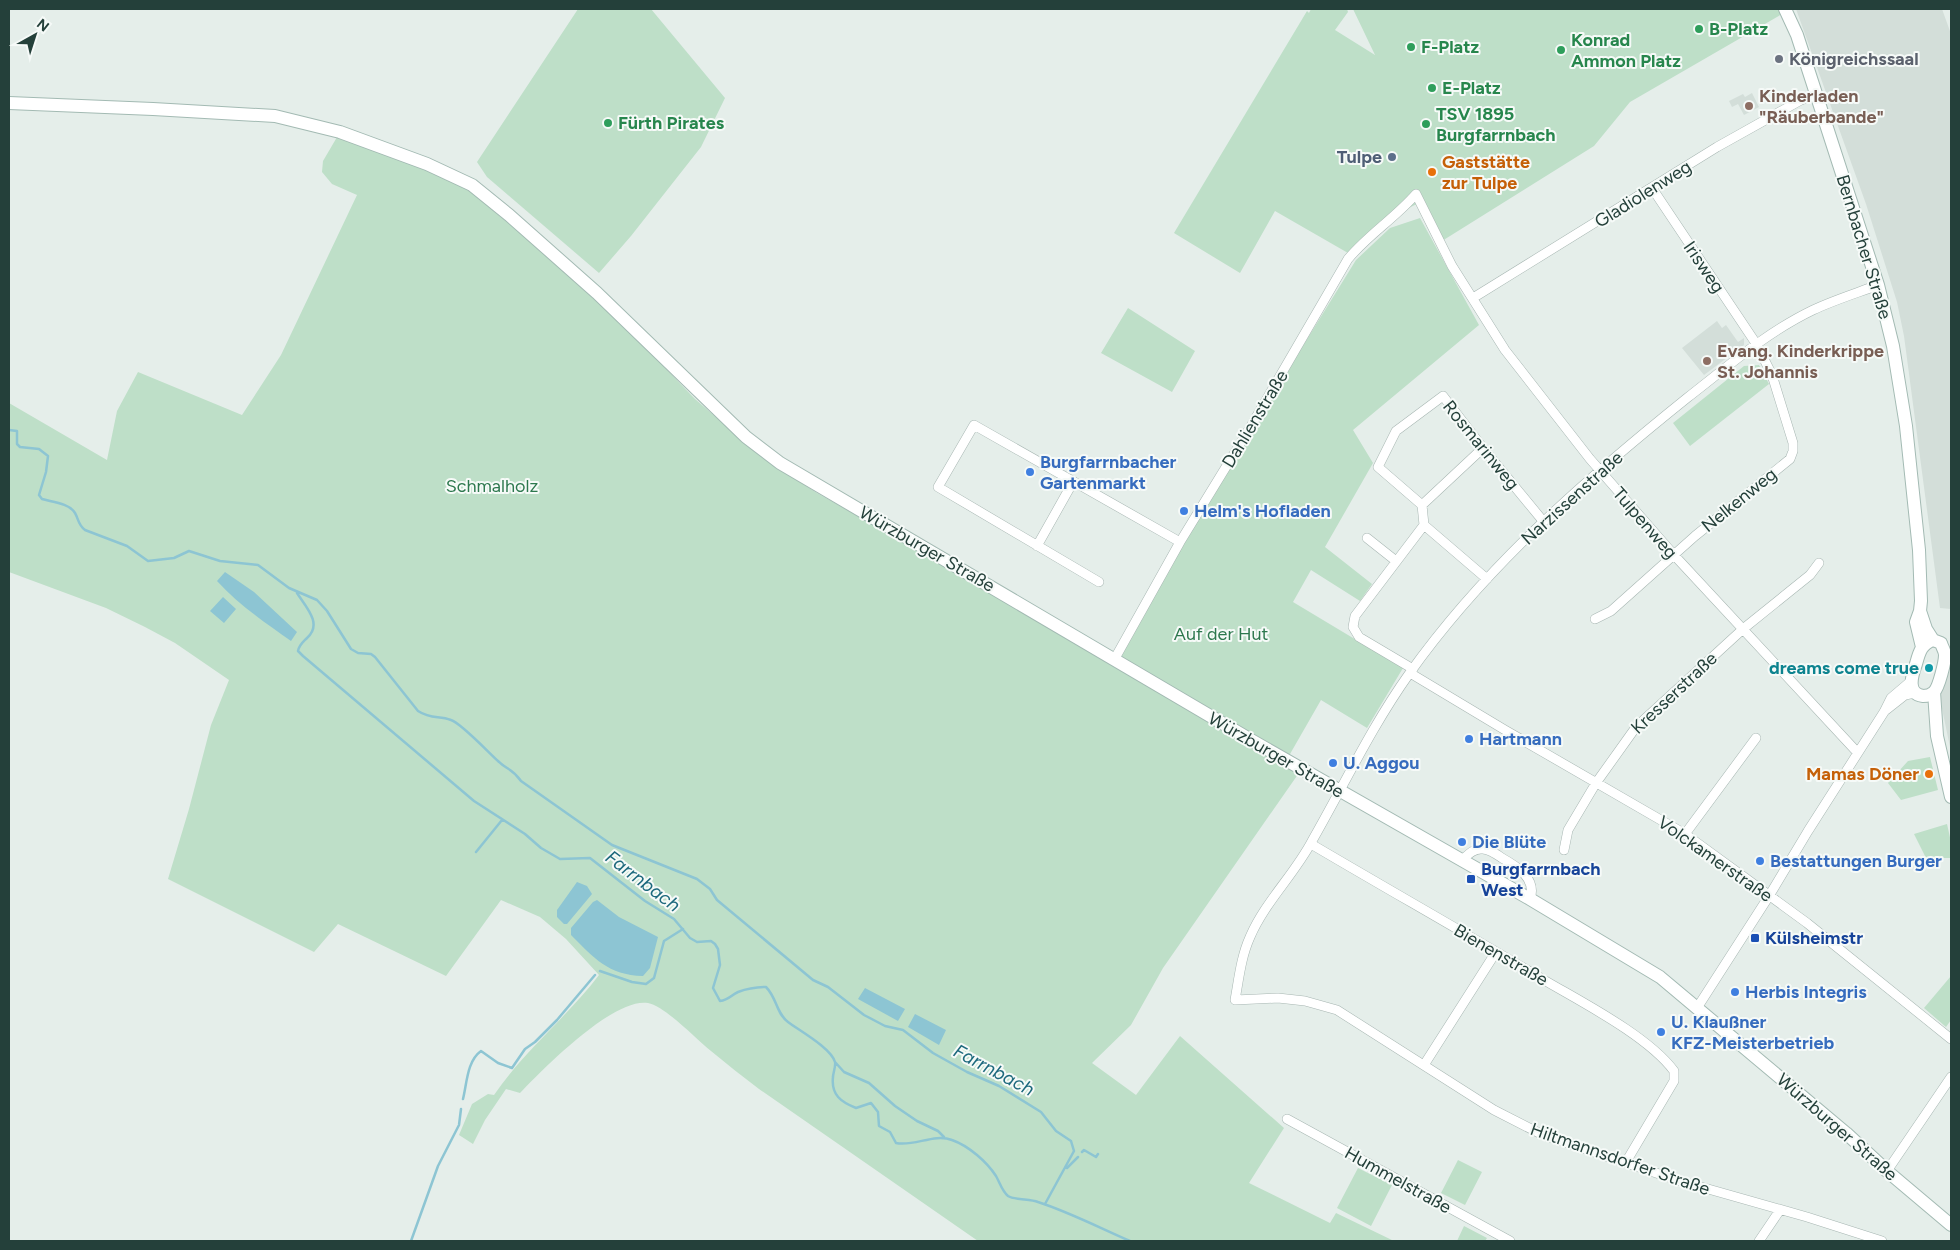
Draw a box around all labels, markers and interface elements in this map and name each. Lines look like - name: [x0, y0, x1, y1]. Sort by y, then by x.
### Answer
- north arrow: [10, 10, 60, 60]
- text: N: [33, 15, 52, 35]
- place label: B-Platz: [1709, 18, 1768, 40]
- marker: B-Platz: [1693, 23, 1705, 35]
- place label: Konrad Ammon Platz: [1571, 29, 1681, 72]
- place label: F-Platz: [1421, 36, 1479, 58]
- marker: F-Platz: [1405, 41, 1417, 53]
- marker: Konrad Ammon Platz: [1555, 44, 1567, 56]
- place label: Königreichssaal: [1789, 48, 1919, 70]
- marker: Königreichssaal: [1773, 53, 1785, 65]
- place label: E-Platz: [1442, 77, 1501, 99]
- marker: E-Platz: [1426, 82, 1438, 94]
- place label: Kinderladen "Räuberbande": [1759, 85, 1884, 128]
- marker: Kinderladen "Räuberbande": [1743, 100, 1755, 112]
- place label: TSV 1895 Burgfarrnbach: [1436, 103, 1556, 146]
- place label: Fürth Pirates: [618, 112, 725, 134]
- marker: Fürth Pirates: [602, 117, 614, 129]
- marker: TSV 1895 Burgfarrnbach: [1420, 118, 1432, 130]
- place label: Tulpe: [1337, 146, 1382, 168]
- marker: Tulpe: [1386, 151, 1398, 163]
- place label: Gaststätte zur Tulpe: [1442, 151, 1530, 194]
- street label: Gladiolenweg: [1591, 156, 1695, 232]
- marker: Gaststätte zur Tulpe: [1426, 166, 1438, 178]
- street label: Bernbacher Straße: [1832, 172, 1896, 322]
- street label: Irisweg: [1679, 237, 1729, 297]
- place label: Evang. Kinderkrippe St. Johannis: [1717, 340, 1884, 383]
- marker: Evang. Kinderkrippe St. Johannis: [1701, 355, 1713, 367]
- street label: Dahlienstraße: [1217, 366, 1293, 472]
- street label: Rosmarinweg: [1438, 396, 1524, 494]
- street label: Narzissenstraße: [1517, 446, 1628, 549]
- place label: Burgfarrnbacher Gartenmarkt: [1040, 451, 1177, 494]
- street label: Nelkenweg: [1697, 463, 1781, 537]
- marker: Burgfarrnbacher Gartenmarkt: [1024, 466, 1036, 478]
- park label: Schmalholz: [446, 475, 538, 497]
- street label: Tulpenweg: [1608, 483, 1682, 563]
- place label: Helm's Hofladen: [1194, 500, 1331, 522]
- street label: Würzburger Straße: [855, 501, 999, 597]
- marker: Helm's Hofladen: [1178, 505, 1190, 517]
- park label: Auf der Hut: [1174, 623, 1268, 645]
- street label: Kresserstraße: [1626, 647, 1722, 739]
- place label: dreams come true: [1769, 657, 1919, 679]
- marker: dreams come true: [1923, 662, 1935, 674]
- street label: Würzburger Straße: [1204, 707, 1348, 803]
- place label: Hartmann: [1479, 728, 1562, 750]
- marker: Hartmann: [1463, 733, 1475, 745]
- place label: U. Aggou: [1343, 752, 1419, 774]
- marker: U. Aggou: [1327, 757, 1339, 769]
- place label: Mamas Döner: [1806, 763, 1919, 785]
- marker: Mamas Döner: [1923, 768, 1935, 780]
- street label: Volckamerstraße: [1653, 811, 1777, 907]
- place label: Die Blüte: [1472, 831, 1546, 853]
- marker: Die Blüte: [1456, 836, 1468, 848]
- water label: Farrnbach: [601, 845, 685, 917]
- place label: Bestattungen Burger: [1770, 850, 1942, 872]
- marker: Bestattungen Burger: [1754, 855, 1766, 867]
- place label: Burgfarrnbach West: [1481, 858, 1601, 901]
- marker: Burgfarrnbach West: [1465, 873, 1477, 885]
- street label: Bienenstraße: [1450, 919, 1552, 991]
- place label: Külsheimstr: [1765, 927, 1863, 949]
- marker: Külsheimstr: [1749, 932, 1761, 944]
- place label: Herbis Integris: [1745, 981, 1867, 1003]
- marker: Herbis Integris: [1729, 986, 1741, 998]
- place label: U. Klaußner KFZ-Meisterbetrieb: [1671, 1011, 1834, 1054]
- marker: U. Klaußner KFZ-Meisterbetrieb: [1655, 1026, 1667, 1038]
- water label: Farrnbach: [950, 1039, 1039, 1101]
- street label: Würzburger Straße: [1772, 1069, 1902, 1186]
- street label: Hiltmannsdorfer Straße: [1527, 1118, 1713, 1200]
- street label: Hummelstraße: [1341, 1142, 1455, 1218]

